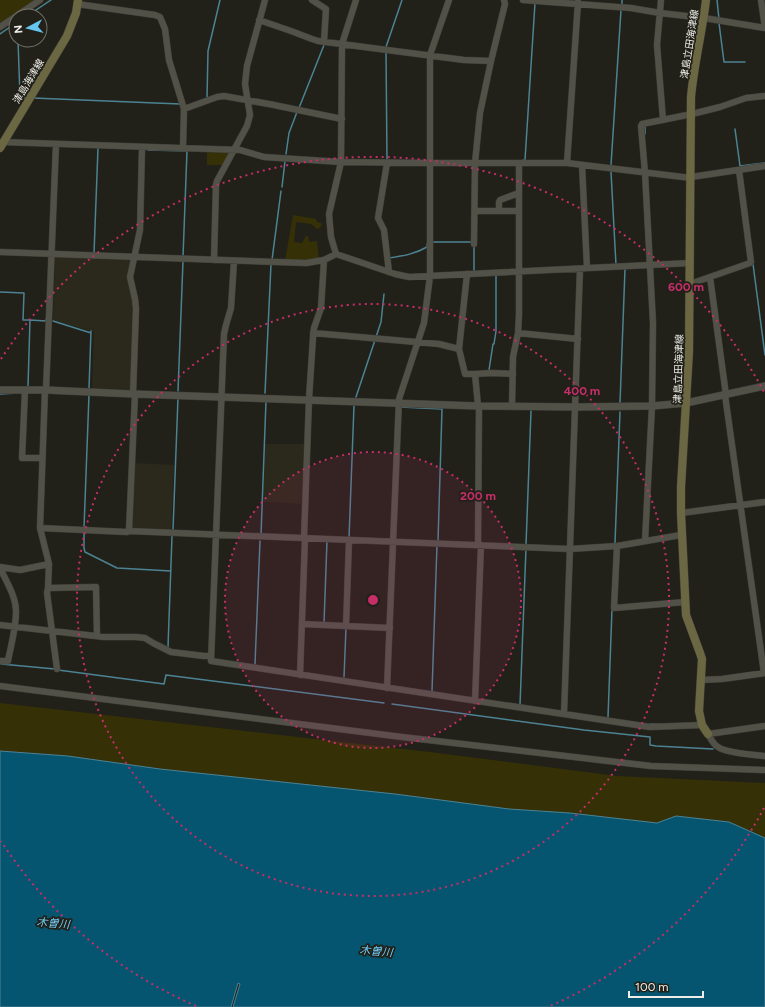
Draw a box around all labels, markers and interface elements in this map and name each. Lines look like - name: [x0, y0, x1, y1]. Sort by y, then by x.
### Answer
- north arrow: [8, 8, 48, 48]
- street label: 津島立田海津線: [678, 8, 701, 80]
- text: N: [12, 24, 26, 34]
- street label: 津島海津線: [10, 56, 47, 106]
- text: 600 m: [668, 280, 704, 294]
- street label: 津島立田海津線: [671, 334, 686, 404]
- text: 400 m: [564, 384, 600, 398]
- text: 200 m: [460, 489, 496, 503]
- centre of rings: [366, 593, 380, 607]
- water label: 木曽川: [36, 916, 71, 931]
- water label: 木曽川: [359, 944, 394, 959]
- scale bar: [629, 973, 703, 999]
- text: 100 m: [635, 980, 669, 994]

